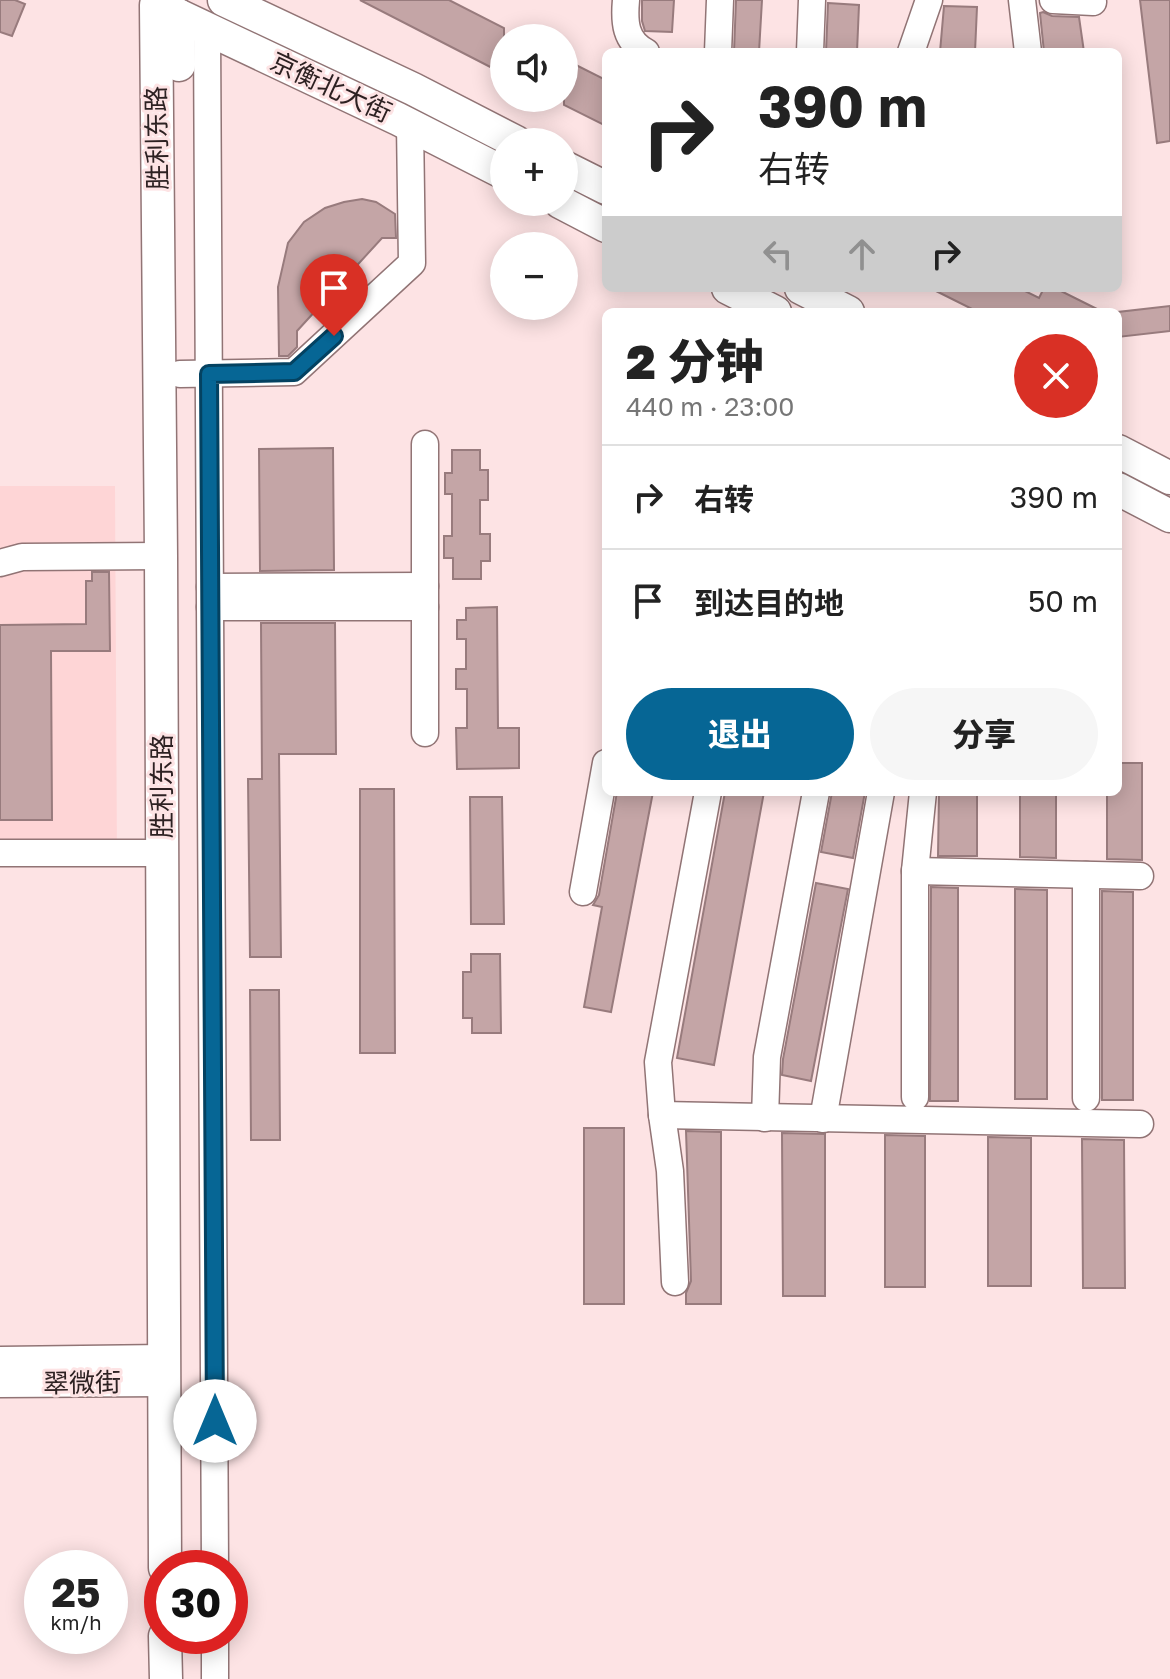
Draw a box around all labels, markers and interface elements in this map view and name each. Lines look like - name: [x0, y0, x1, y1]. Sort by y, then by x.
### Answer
- map controls: [490, 24, 578, 320]
- button: sound: [490, 24, 578, 112]
- street label: 京衡北大街: [266, 45, 397, 128]
- text: 390 m: [758, 72, 927, 139]
- icon: right: [626, 80, 730, 184]
- street label: 胜利东路: [140, 86, 173, 190]
- button: +: [490, 128, 578, 216]
- text: 右转: [758, 147, 830, 190]
- button: −: [490, 232, 578, 320]
- icon: left: [756, 232, 800, 276]
- icon: ahead: [840, 232, 884, 276]
- icon: right: [924, 232, 968, 276]
- pin: [300, 254, 368, 336]
- icon: arrive: [312, 266, 356, 310]
- text: 2 分钟: [626, 332, 764, 390]
- button: close: [1014, 334, 1098, 418]
- text: 440 m · 23:00: [626, 391, 794, 422]
- icon: right: [626, 475, 670, 519]
- text: 390 m: [1010, 479, 1098, 515]
- text: 右转: [694, 481, 754, 517]
- icon: arrive: [626, 579, 670, 623]
- text: 50 m: [1028, 583, 1098, 619]
- text: 到达目的地: [694, 585, 844, 621]
- button: 退出: [626, 688, 854, 780]
- button: 分享: [870, 688, 1098, 780]
- street label: 胜利东路: [146, 734, 177, 838]
- street label: 翠微街: [43, 1366, 121, 1399]
- position arrow: [173, 1379, 257, 1463]
- speed limit sign: 30: [144, 1550, 248, 1654]
- text: 25: [52, 1568, 100, 1616]
- text: km/h: [51, 1610, 101, 1634]

